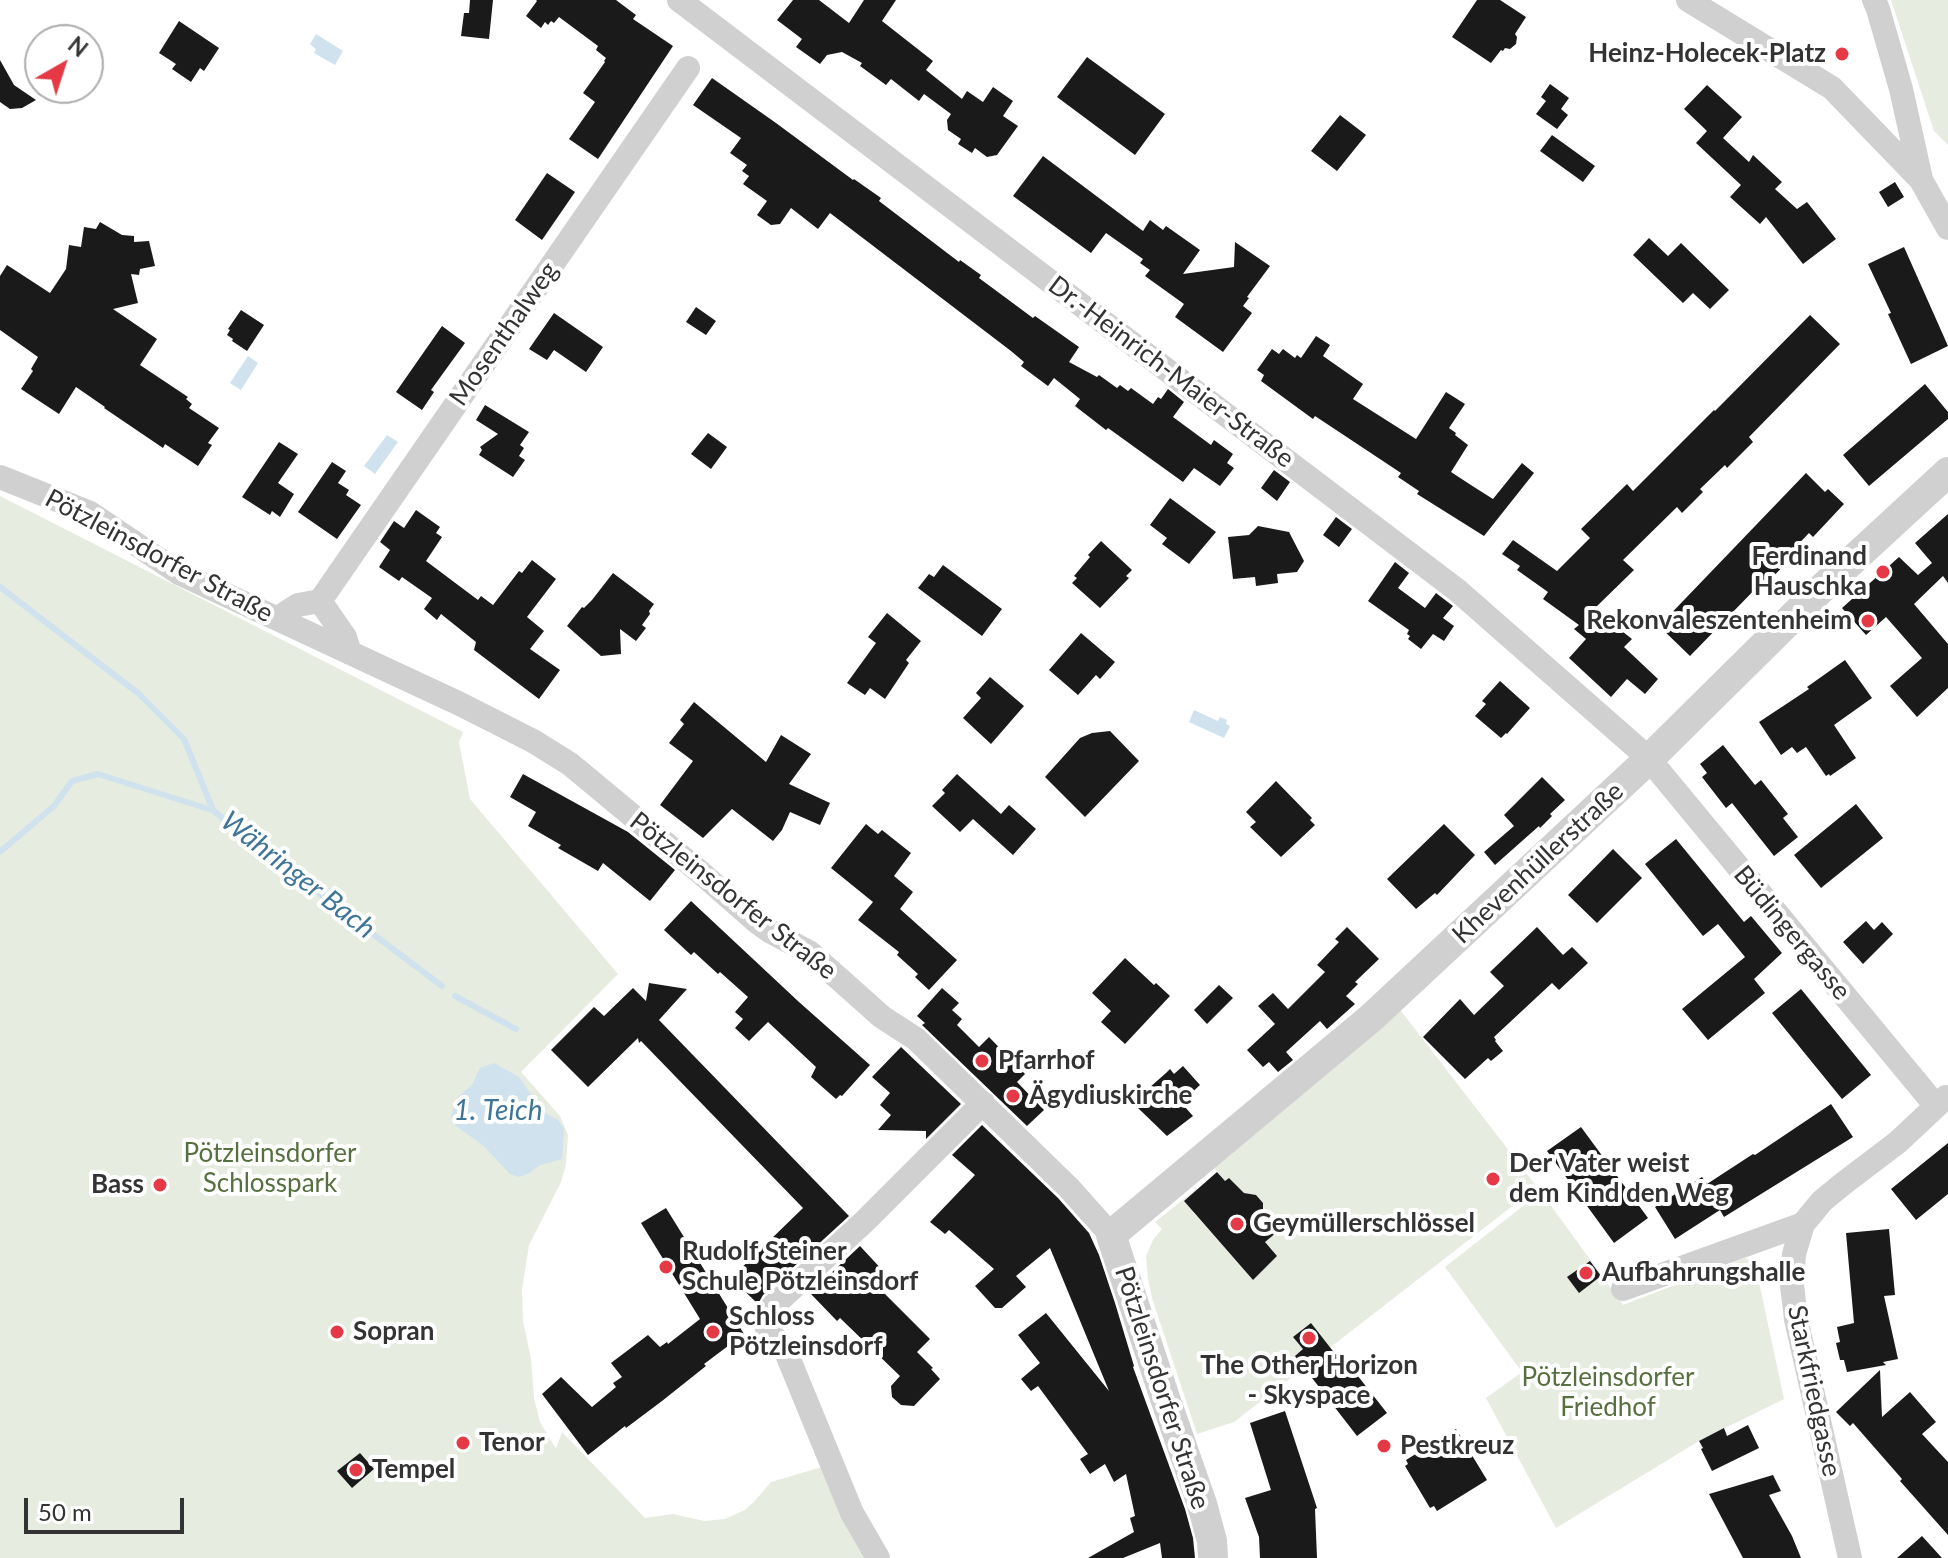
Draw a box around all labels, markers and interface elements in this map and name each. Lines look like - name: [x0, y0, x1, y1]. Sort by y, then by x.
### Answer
- north arrow: [24, 24, 104, 104]
- text: N: [63, 31, 93, 62]
- place label: Heinz-Holecek-Platz: [1588, 38, 1826, 70]
- marker: Heinz-Holecek-Platz: [1833, 45, 1851, 63]
- street label: Mosenthalweg: [443, 256, 565, 412]
- street label: Dr.-Heinrich-Maier-Straße: [1042, 270, 1300, 474]
- street label: Pötzleinsdorfer Straße: [40, 483, 278, 629]
- place label: Ferdinand Hauschka: [1752, 541, 1867, 602]
- marker: Ferdinand Hauschka: [1874, 563, 1892, 581]
- place label: Rekonvaleszentenheim: [1586, 605, 1852, 637]
- marker: Rekonvaleszentenheim: [1859, 612, 1877, 630]
- street label: Khevenhüllerstraße: [1446, 776, 1630, 950]
- water label: Währinger Bach: [214, 804, 382, 946]
- street label: Pötzleinsdorfer Straße: [624, 806, 842, 986]
- street label: Büdingergasse: [1727, 860, 1857, 1006]
- place label: Pfarrhof: [998, 1045, 1095, 1077]
- marker: Pfarrhof: [973, 1052, 991, 1070]
- place label: Ägydiuskirche: [1029, 1080, 1192, 1112]
- marker: Ägydiuskirche: [1004, 1087, 1022, 1105]
- water label: 1. Teich: [454, 1094, 542, 1128]
- park label: Pötzleinsdorfer Schlosspark: [183, 1138, 357, 1200]
- place label: Der Vater weist dem Kind den Weg: [1509, 1148, 1729, 1210]
- place label: Bass: [91, 1169, 144, 1201]
- marker: Der Vater weist dem Kind den Weg: [1484, 1170, 1502, 1188]
- marker: Bass: [151, 1176, 169, 1194]
- place label: Geymüllerschlössel: [1253, 1208, 1475, 1240]
- marker: Geymüllerschlössel: [1228, 1215, 1246, 1233]
- place label: Rudolf Steiner Schule Pötzleinsdorf: [682, 1236, 918, 1298]
- place label: Aufbahrungshalle: [1602, 1257, 1805, 1289]
- marker: Rudolf Steiner Schule Pötzleinsdorf: [657, 1258, 675, 1276]
- street label: Pötzleinsdorfer Straße: [1108, 1263, 1216, 1513]
- marker: Aufbahrungshalle: [1577, 1264, 1595, 1282]
- place label: Schloss Pötzleinsdorf: [729, 1301, 883, 1362]
- street label: Starkfriedgasse: [1781, 1303, 1847, 1479]
- place label: Sopran: [353, 1316, 434, 1348]
- marker: Sopran: [328, 1323, 346, 1341]
- marker: Schloss Pötzleinsdorf: [704, 1323, 722, 1341]
- marker: The Other Horizon - Skyspace: [1300, 1329, 1318, 1347]
- place label: The Other Horizon - Skyspace: [1200, 1350, 1418, 1412]
- park label: Pötzleinsdorfer Friedhof: [1521, 1362, 1695, 1424]
- place label: Tenor: [479, 1427, 545, 1459]
- place label: Pestkreuz: [1400, 1430, 1514, 1462]
- marker: Tenor: [454, 1434, 472, 1452]
- marker: Pestkreuz: [1375, 1437, 1393, 1455]
- place label: Tempel: [372, 1454, 455, 1486]
- marker: Tempel: [347, 1461, 365, 1479]
- scale bar: [28, 1482, 188, 1532]
- text: 50 m: [38, 1497, 92, 1526]

